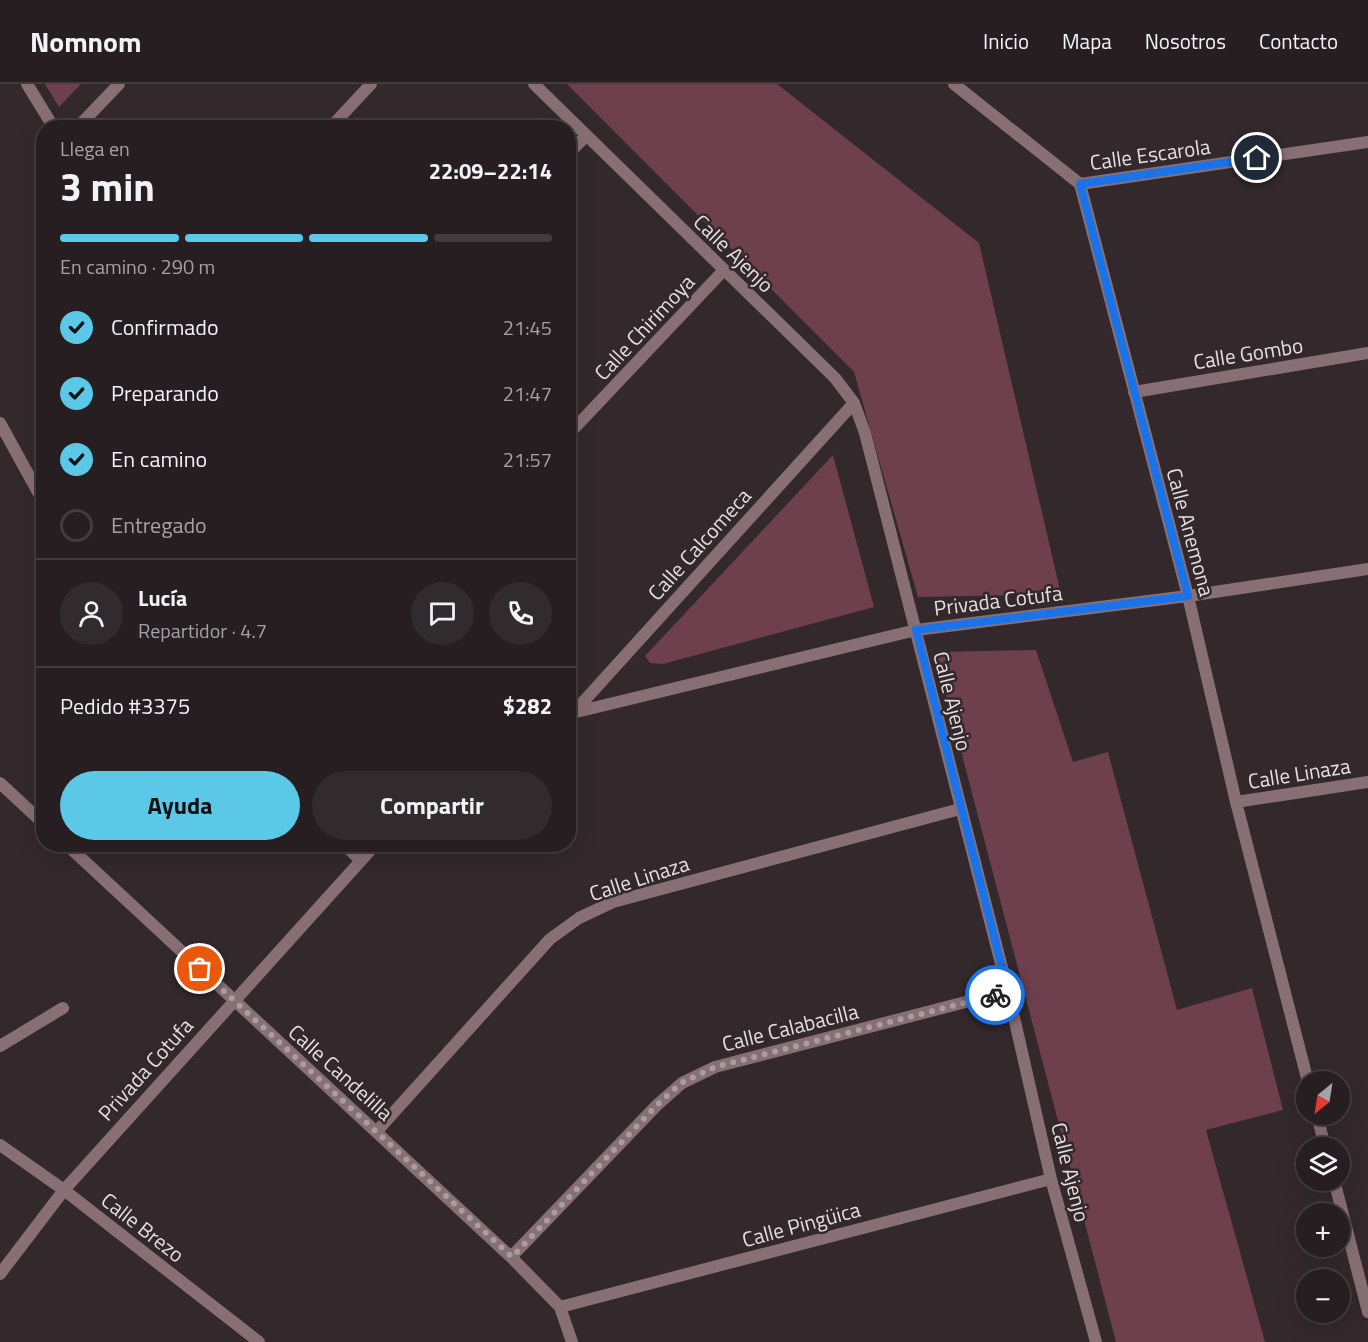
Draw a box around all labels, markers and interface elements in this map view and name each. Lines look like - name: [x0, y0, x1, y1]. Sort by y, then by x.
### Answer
- text: Nomnom: [30, 20, 142, 63]
- text: Inicio: [983, 25, 1029, 57]
- text: Mapa: [1062, 25, 1112, 57]
- text: Nosotros: [1145, 25, 1226, 57]
- text: Contacto: [1259, 25, 1338, 57]
- street label: Calle Escarola: [1088, 130, 1213, 178]
- pin: [1231, 132, 1282, 183]
- text: Llega en: [60, 133, 130, 164]
- icon: home: [1240, 141, 1273, 174]
- text: 22:09–22:14: [429, 154, 552, 188]
- text: 3 min: [60, 157, 155, 216]
- street label: Calle Ajenjo: [686, 206, 782, 300]
- text: En camino · 290 m: [60, 251, 215, 282]
- street label: Calle Chirimoya: [586, 266, 702, 387]
- text: Confirmado: [111, 310, 219, 344]
- icon: check: [60, 311, 93, 344]
- text: 21:45: [503, 312, 552, 343]
- street label: Calle Gombo: [1191, 329, 1305, 377]
- text: Preparando: [111, 376, 219, 410]
- icon: check: [60, 377, 93, 410]
- text: 21:47: [503, 378, 552, 409]
- text: En camino: [111, 442, 207, 476]
- icon: check: [60, 443, 93, 476]
- text: 21:57: [503, 444, 552, 475]
- street label: Calle Anemona: [1158, 464, 1224, 600]
- street label: Calle Calcomeca: [640, 480, 759, 607]
- text: Entregado: [111, 508, 207, 542]
- street label: Privada Cotufa: [932, 576, 1065, 624]
- text: Lucía: [138, 581, 187, 615]
- button: person: [60, 582, 123, 645]
- button: chat: [411, 582, 474, 645]
- button: phone: [489, 582, 552, 645]
- text: Repartidor · 4.7: [138, 615, 267, 646]
- street label: Calle Ajenjo: [925, 648, 981, 754]
- text: Pedido #3375: [60, 689, 190, 723]
- text: $282: [503, 689, 552, 723]
- street label: Calle Linaza: [1245, 749, 1353, 797]
- button: Ayuda: [60, 771, 300, 840]
- button: Compartir: [312, 771, 552, 840]
- street label: Calle Linaza: [585, 847, 694, 909]
- pin: [174, 943, 225, 994]
- icon: bag: [183, 952, 216, 985]
- courier: [965, 965, 1025, 1025]
- icon: bike: [979, 979, 1012, 1012]
- street label: Calle Calabacilla: [718, 994, 862, 1059]
- street label: Privada Cotufa: [90, 1010, 200, 1128]
- street label: Calle Candelilla: [281, 1016, 401, 1128]
- north arrow: [1296, 1071, 1350, 1125]
- map controls: [1296, 1071, 1350, 1323]
- street label: Calle Ajenjo: [1043, 1119, 1099, 1225]
- button: layers: [1296, 1137, 1350, 1191]
- street label: Calle Brezo: [95, 1184, 191, 1270]
- street label: Calle Pingüica: [738, 1193, 864, 1255]
- button: +: [1296, 1203, 1350, 1257]
- button: −: [1296, 1269, 1350, 1323]

